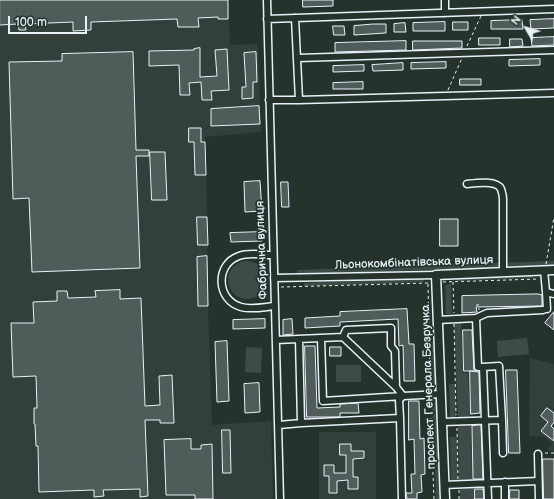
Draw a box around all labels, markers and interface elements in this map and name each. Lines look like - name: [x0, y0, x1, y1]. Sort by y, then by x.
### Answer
- scale bar: [10, 8, 89, 34]
- north arrow: [506, 8, 546, 48]
- text: N: [508, 13, 524, 28]
- text: 100 m: [15, 15, 47, 30]
- street label: Фабрична вулиця: [253, 200, 271, 300]
- street label: Льонокомбінатівська вулиця: [334, 253, 494, 273]
- street label: проспект Генерала Безручка: [419, 304, 439, 470]

